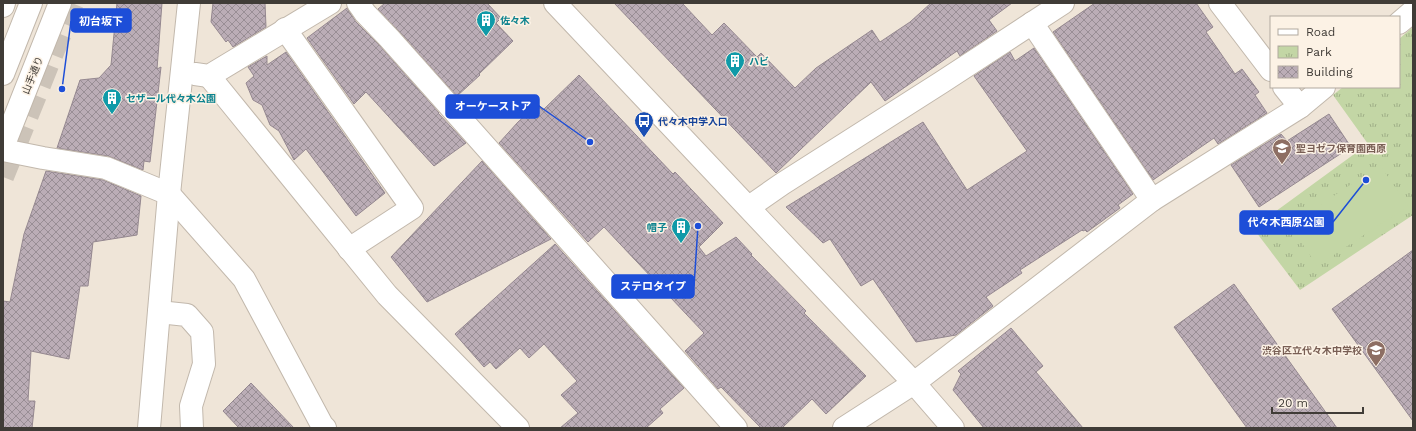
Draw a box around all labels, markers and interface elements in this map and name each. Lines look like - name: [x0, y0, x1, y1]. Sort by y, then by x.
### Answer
- callout: 初台坂下: [71, 9, 131, 32]
- building icon: 佐々木: [475, 9, 497, 37]
- text: 初台坂下: [79, 15, 123, 28]
- place label: 佐々木: [500, 15, 530, 26]
- legend: [1270, 16, 1400, 88]
- text: Road: [1306, 25, 1335, 39]
- text: Park: [1306, 45, 1332, 59]
- building icon: ハビ: [724, 50, 746, 78]
- street label: 山手通り: [20, 55, 45, 96]
- place label: ハビ: [749, 56, 769, 67]
- text: Building: [1306, 65, 1353, 79]
- building icon: セザール代々木公園: [101, 87, 123, 115]
- place label: セザール代々木公園: [126, 93, 216, 104]
- callout: オーケーストア: [446, 95, 539, 118]
- text: オーケーストア: [455, 100, 531, 113]
- bus stop icon: 代々木中学入口: [633, 110, 655, 138]
- place label: 代々木中学入口: [658, 116, 728, 127]
- school or university icon: 聖ヨゼフ保育園西原: [1271, 137, 1293, 165]
- place label: 聖ヨゼフ保育園西原: [1296, 143, 1386, 154]
- callout: 代々木西原公園: [1240, 211, 1333, 234]
- building icon: 帽子: [670, 216, 692, 244]
- text: 代々木西原公園: [1248, 216, 1325, 229]
- place label: 帽子: [647, 222, 667, 233]
- callout: ステロタイプ: [612, 275, 694, 298]
- text: ステロタイプ: [620, 280, 686, 293]
- school or university icon: 渋谷区立代々木中学校: [1365, 339, 1387, 367]
- place label: 渋谷区立代々木中学校: [1262, 345, 1362, 356]
- scale bar: [1272, 389, 1363, 415]
- text: 20 m: [1278, 396, 1308, 410]

